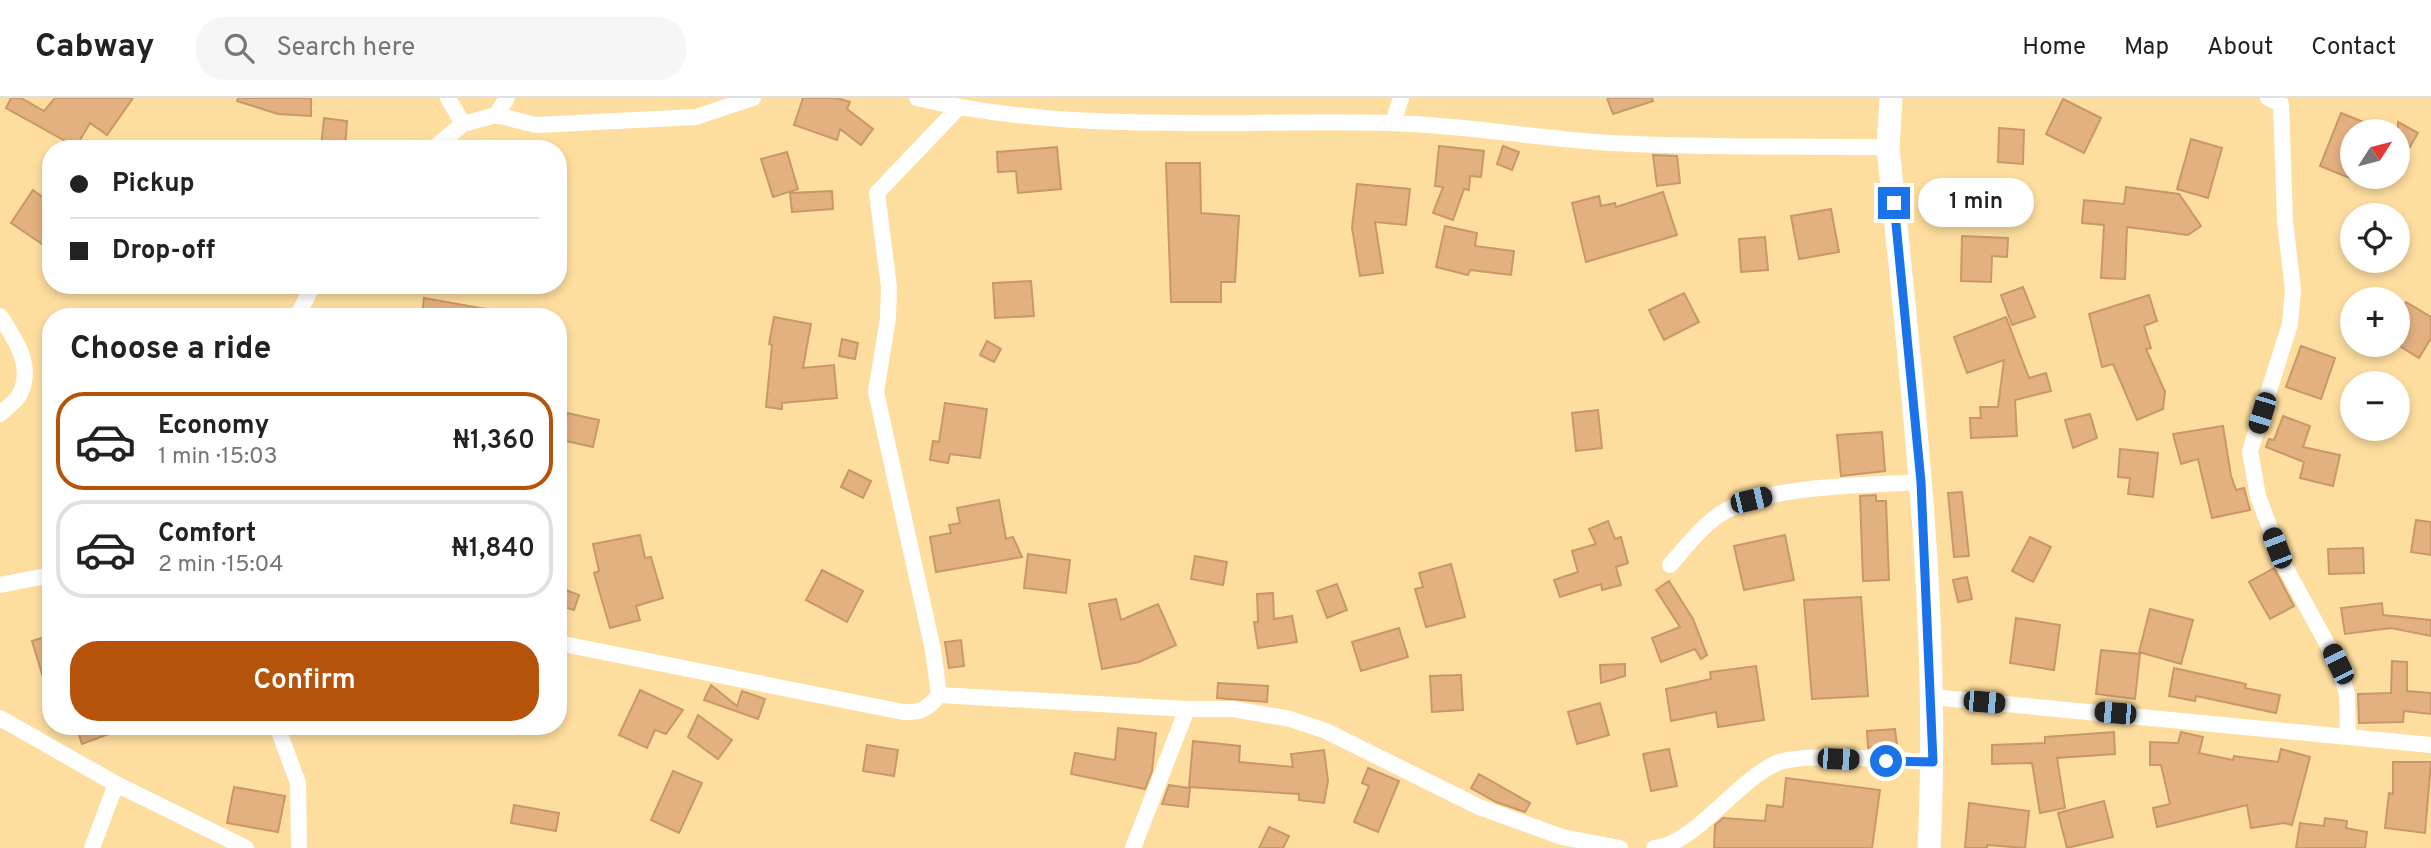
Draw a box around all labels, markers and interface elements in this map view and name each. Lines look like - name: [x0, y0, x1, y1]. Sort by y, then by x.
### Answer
- search box: [196, 17, 686, 80]
- text: Cabway: [35, 27, 154, 69]
- icon: search: [220, 29, 258, 67]
- text: Search here: [276, 32, 415, 65]
- text: Home: [2022, 33, 2086, 63]
- text: Map: [2124, 33, 2169, 63]
- text: About: [2207, 33, 2273, 63]
- text: Contact: [2311, 33, 2396, 63]
- north arrow: [2340, 119, 2410, 189]
- map controls: [2340, 119, 2410, 441]
- text: Pickup: [112, 168, 195, 201]
- callout: 1 min: [1918, 178, 2034, 228]
- route end: [1878, 187, 1910, 219]
- text: 1 min: [1949, 188, 2003, 217]
- button: locate: [2340, 203, 2410, 273]
- text: Drop-off: [112, 235, 215, 268]
- button: +: [2340, 287, 2410, 357]
- text: Choose a ride: [70, 330, 271, 370]
- button: −: [2340, 371, 2410, 441]
- car: [2246, 390, 2279, 436]
- icon: car: [74, 410, 137, 473]
- text: Economy: [158, 410, 269, 443]
- text: ₦1,360: [453, 425, 535, 458]
- text: 1 min · 15:03: [158, 443, 278, 472]
- car: [1729, 485, 1774, 515]
- icon: car: [74, 518, 137, 581]
- text: Comfort: [158, 518, 256, 551]
- car: [2260, 525, 2295, 571]
- text: ₦1,840: [452, 533, 535, 566]
- text: 2 min · 15:04: [158, 551, 284, 580]
- button: Confirm: [70, 641, 539, 721]
- car: [2320, 641, 2357, 687]
- car: [1963, 690, 2006, 714]
- car: [2094, 701, 2137, 725]
- route start: [1870, 745, 1902, 777]
- car: [1817, 748, 1860, 770]

